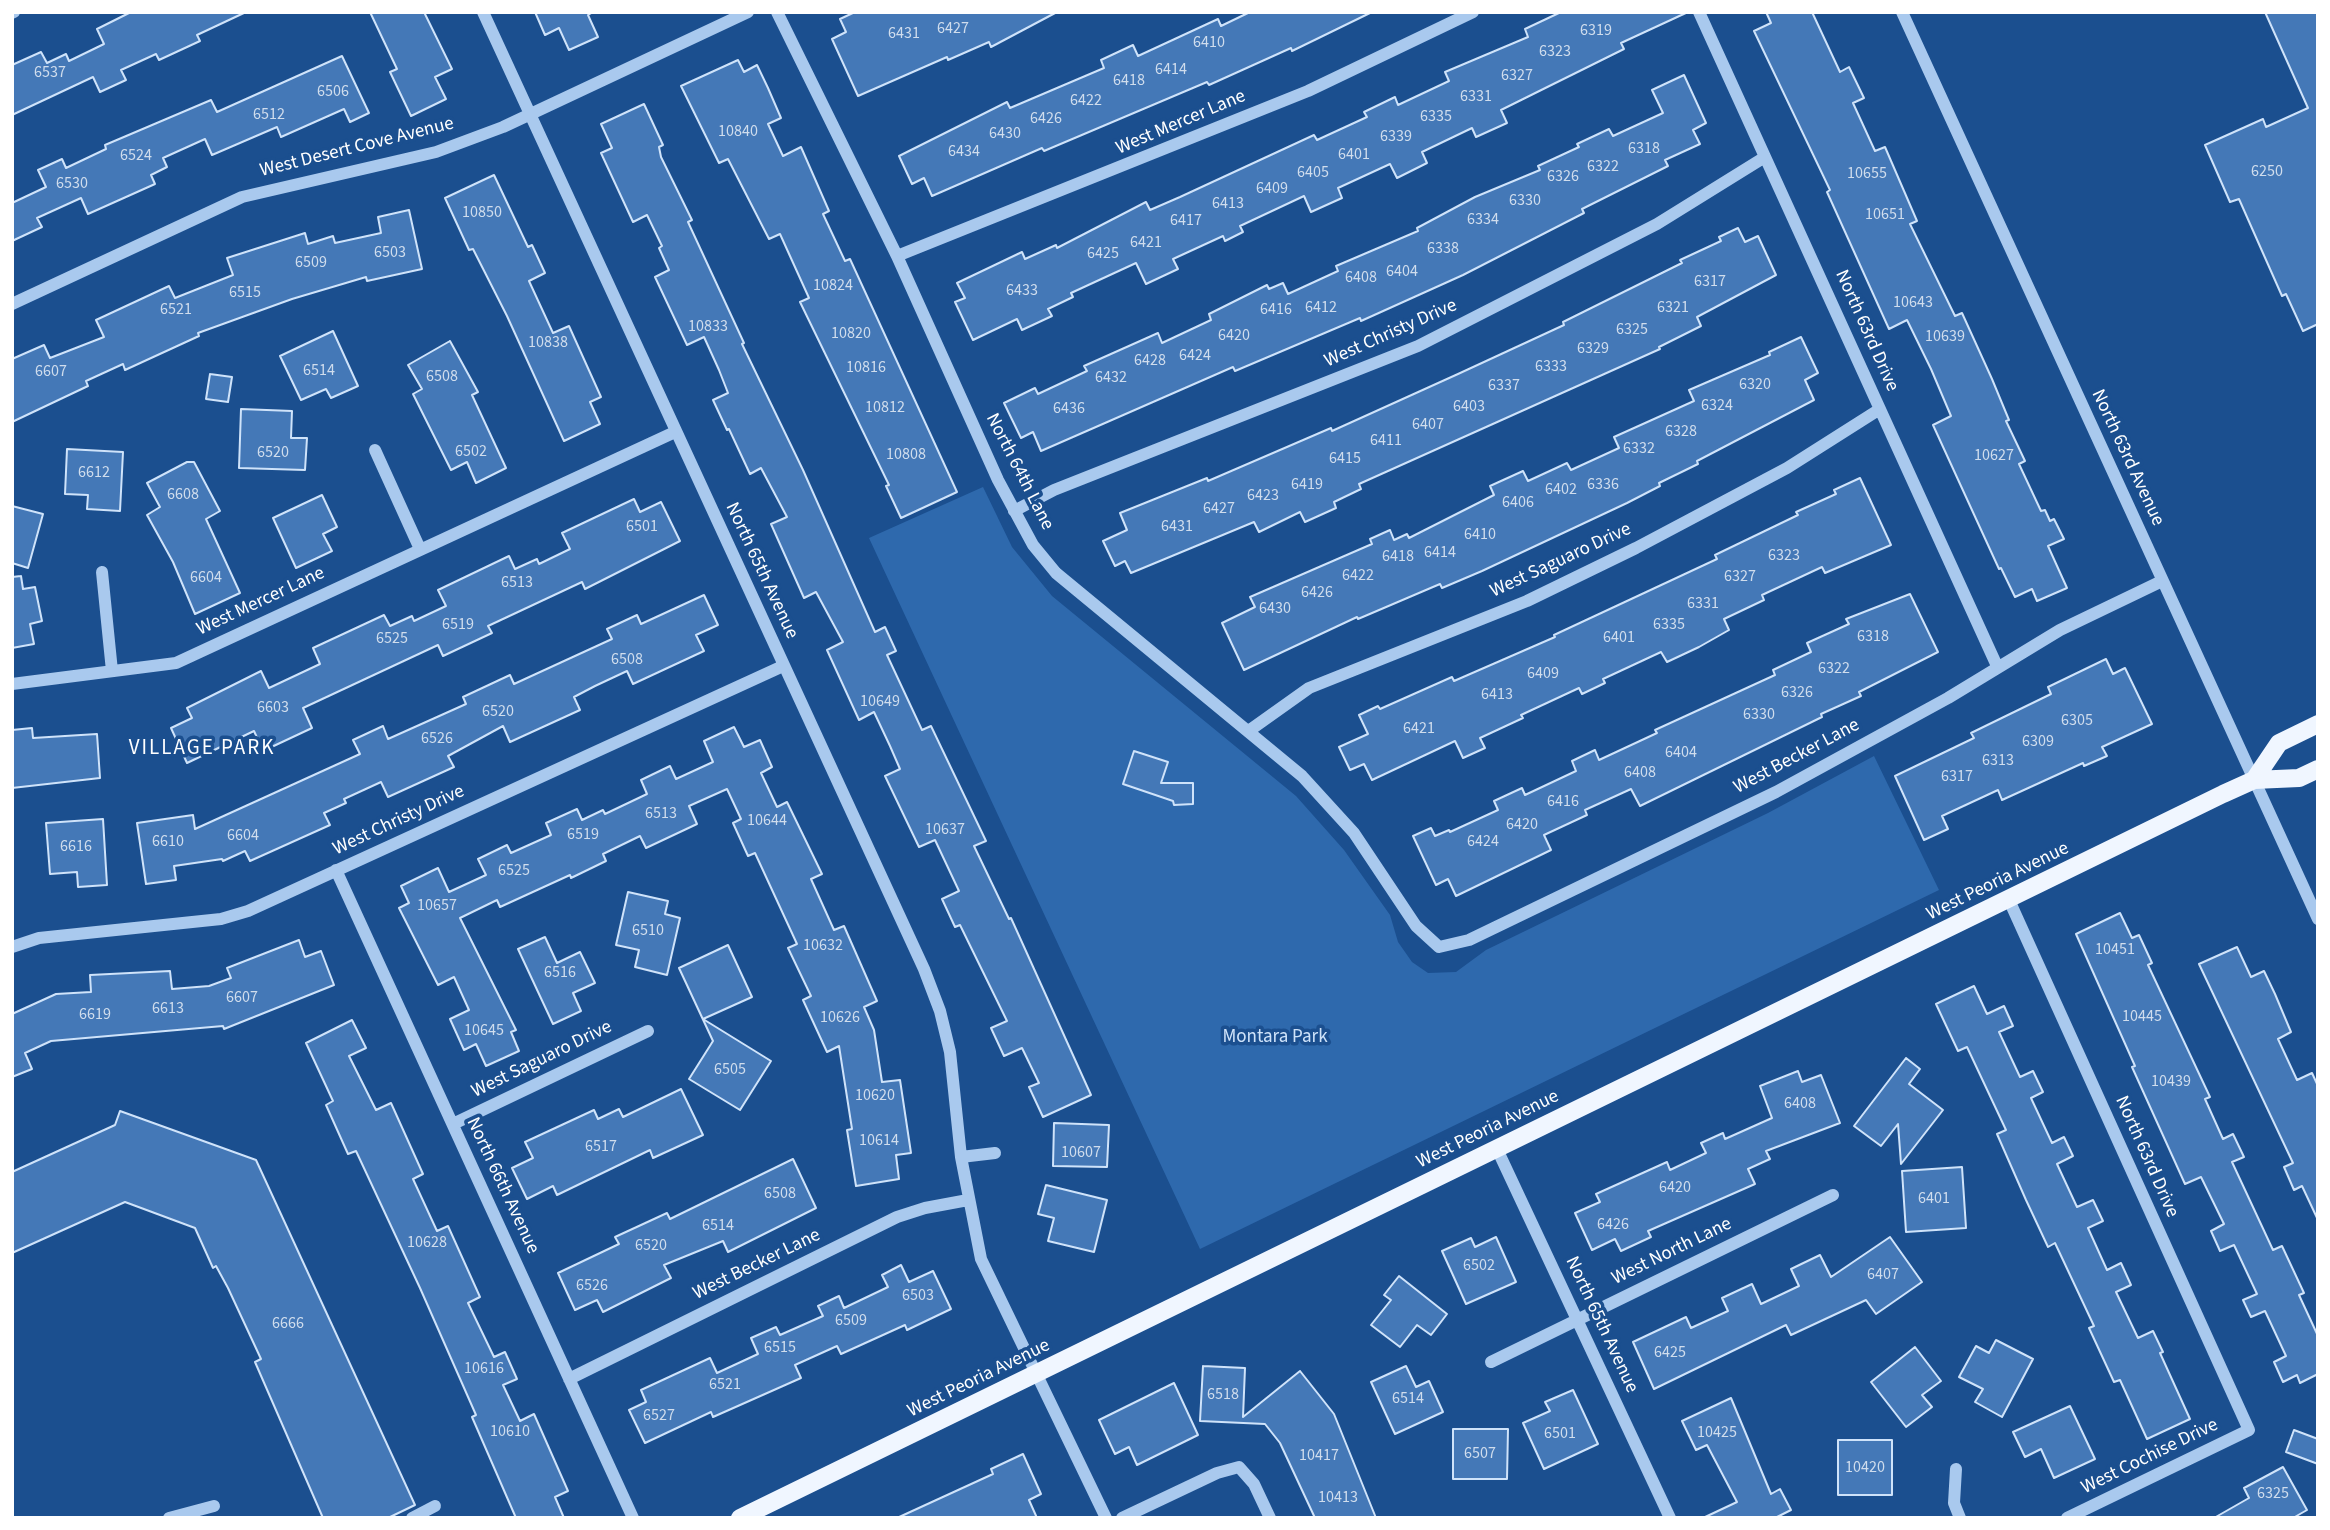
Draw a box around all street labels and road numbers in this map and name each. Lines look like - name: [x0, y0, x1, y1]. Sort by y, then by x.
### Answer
- street label: West Mercer Lane: [1113, 85, 1249, 161]
- street label: West Desert Cove Avenue: [258, 113, 456, 183]
- street label: North 63rd Drive: [1829, 267, 1903, 395]
- street label: West Christy Drive: [1321, 295, 1461, 373]
- street label: North 63rd Avenue: [2085, 386, 2169, 530]
- street label: North 64th Lane: [980, 410, 1058, 534]
- street label: North 65th Avenue: [719, 499, 803, 643]
- street label: West Saguaro Drive: [1487, 518, 1635, 604]
- street label: West Mercer Lane: [193, 562, 329, 642]
- street label: West Becker Lane: [1730, 714, 1864, 800]
- street label: West Christy Drive: [330, 781, 468, 861]
- street label: West Peoria Avenue: [1923, 838, 2073, 926]
- street label: West Saguaro Drive: [468, 1016, 616, 1104]
- street label: West Peoria Avenue: [1413, 1086, 1563, 1174]
- street label: North 63rd Drive: [2109, 1093, 2183, 1221]
- street label: North 66th Avenue: [460, 1114, 544, 1258]
- street label: West North Lane: [1608, 1213, 1736, 1291]
- street label: West Becker Lane: [690, 1224, 824, 1306]
- street label: North 65th Avenue: [1559, 1253, 1643, 1397]
- street label: West Peoria Avenue: [904, 1335, 1054, 1423]
- street label: West Cochise Drive: [2078, 1414, 2222, 1500]

